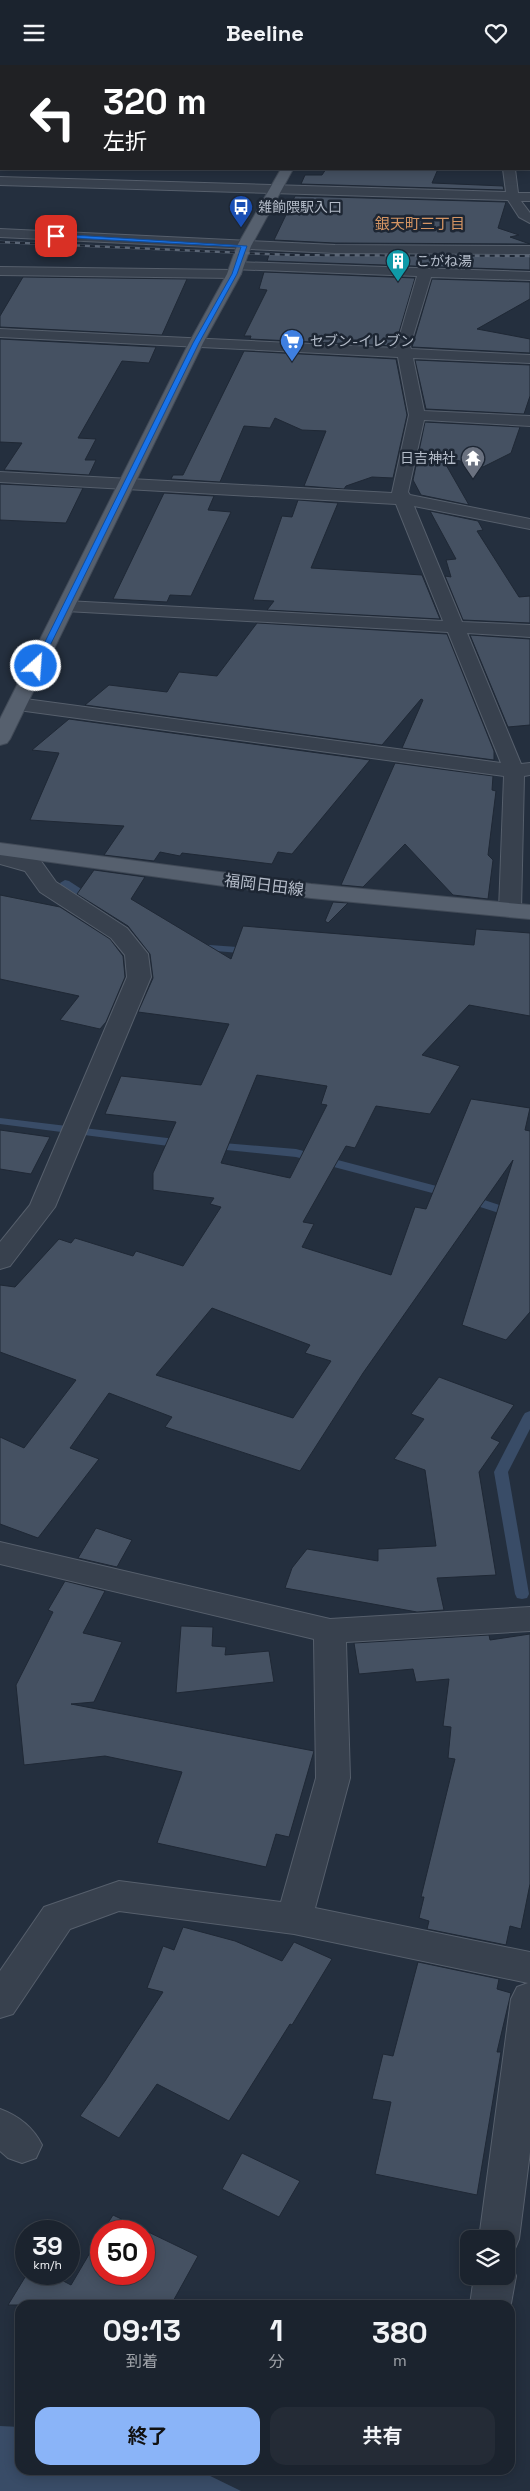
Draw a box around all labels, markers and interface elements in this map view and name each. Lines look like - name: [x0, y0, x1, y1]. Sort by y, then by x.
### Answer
- icon: menu: [20, 19, 48, 47]
- text: Beeline: [226, 19, 304, 47]
- icon: heart: [482, 19, 510, 47]
- text: 320 m: [103, 80, 207, 124]
- icon: left: [20, 85, 85, 150]
- text: 左折: [103, 127, 147, 155]
- bus stop icon: 雑餉隈駅入口: [228, 194, 254, 228]
- place label: 雑餉隈駅入口: [258, 198, 342, 216]
- district label: 銀天町三丁目: [375, 214, 465, 233]
- pin: [35, 215, 77, 257]
- icon: arrive: [42, 222, 70, 250]
- building icon: こがね湯: [385, 248, 411, 282]
- place label: こがね湯: [416, 252, 472, 270]
- supermarket icon: セブン-イレブン: [279, 328, 305, 362]
- place label: セブン-イレブン: [310, 332, 414, 350]
- temple icon: 日吉神社: [460, 445, 486, 479]
- place label: 日吉神社: [400, 449, 456, 467]
- position arrow: [9, 639, 61, 691]
- street label: 福岡日田線: [223, 870, 305, 900]
- speed limit sign: 50: [90, 2220, 155, 2285]
- text: 39: [32, 2230, 63, 2262]
- map controls: [460, 2230, 515, 2285]
- button: layers: [460, 2230, 515, 2285]
- text: km/h: [33, 2257, 62, 2273]
- text: 09:13: [102, 2311, 181, 2350]
- text: 1: [270, 2311, 283, 2350]
- text: 380: [372, 2313, 428, 2352]
- text: m: [393, 2350, 407, 2371]
- text: 到着: [126, 2351, 158, 2372]
- text: 分: [269, 2351, 285, 2372]
- button: 終了: [35, 2407, 260, 2465]
- button: 共有: [270, 2407, 495, 2465]

